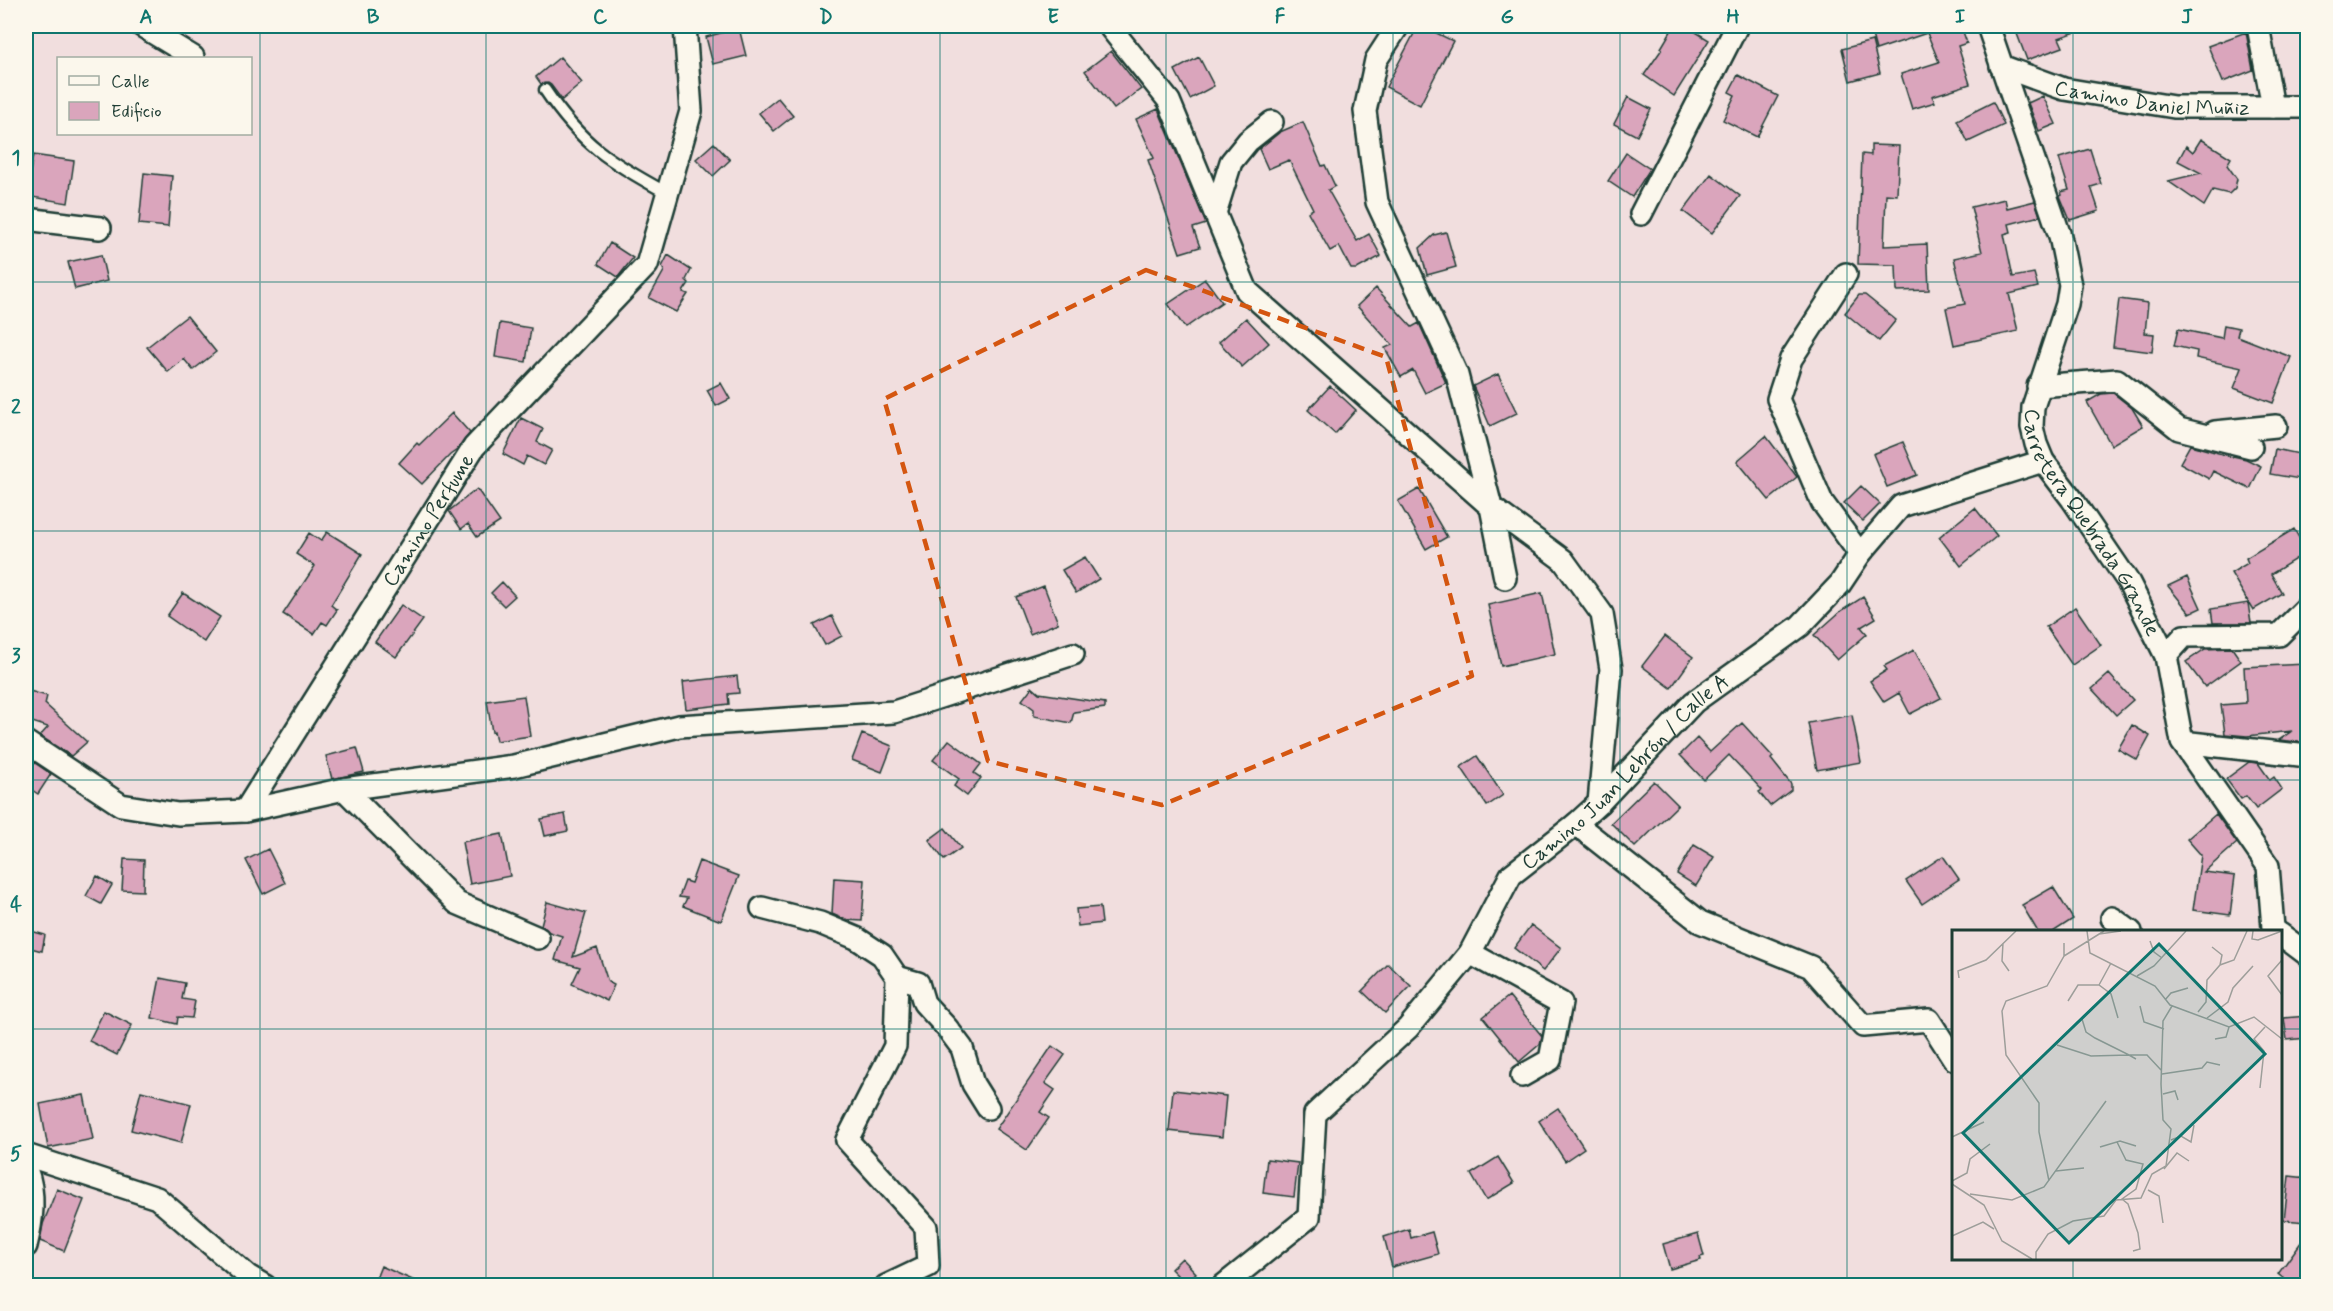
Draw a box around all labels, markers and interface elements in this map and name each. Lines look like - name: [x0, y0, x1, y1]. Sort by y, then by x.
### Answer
- text: A: [139, 4, 153, 31]
- text: B: [367, 4, 380, 31]
- text: C: [593, 4, 608, 31]
- text: D: [819, 4, 833, 31]
- text: E: [1047, 4, 1059, 31]
- text: F: [1275, 4, 1286, 31]
- text: G: [1500, 4, 1514, 31]
- text: H: [1726, 4, 1740, 31]
- text: I: [1955, 4, 1965, 31]
- text: J: [2181, 4, 2193, 31]
- legend: [57, 57, 252, 135]
- text: Calle: [111, 70, 150, 94]
- street label: Camino Daniel Muñiz: [2050, 74, 2250, 122]
- text: Edificio: [111, 100, 162, 124]
- text: 1: [12, 145, 20, 172]
- text: 2: [11, 394, 21, 421]
- street label: Carretera Quebrada Grande: [2017, 408, 2167, 641]
- street label: Camino Perfume: [377, 448, 481, 592]
- text: 3: [11, 643, 21, 670]
- street label: Camino Juan Lebrón / Calle A: [1516, 668, 1735, 877]
- text: 4: [10, 892, 22, 919]
- inset map: [1952, 930, 2282, 1260]
- text: 5: [10, 1141, 22, 1168]

